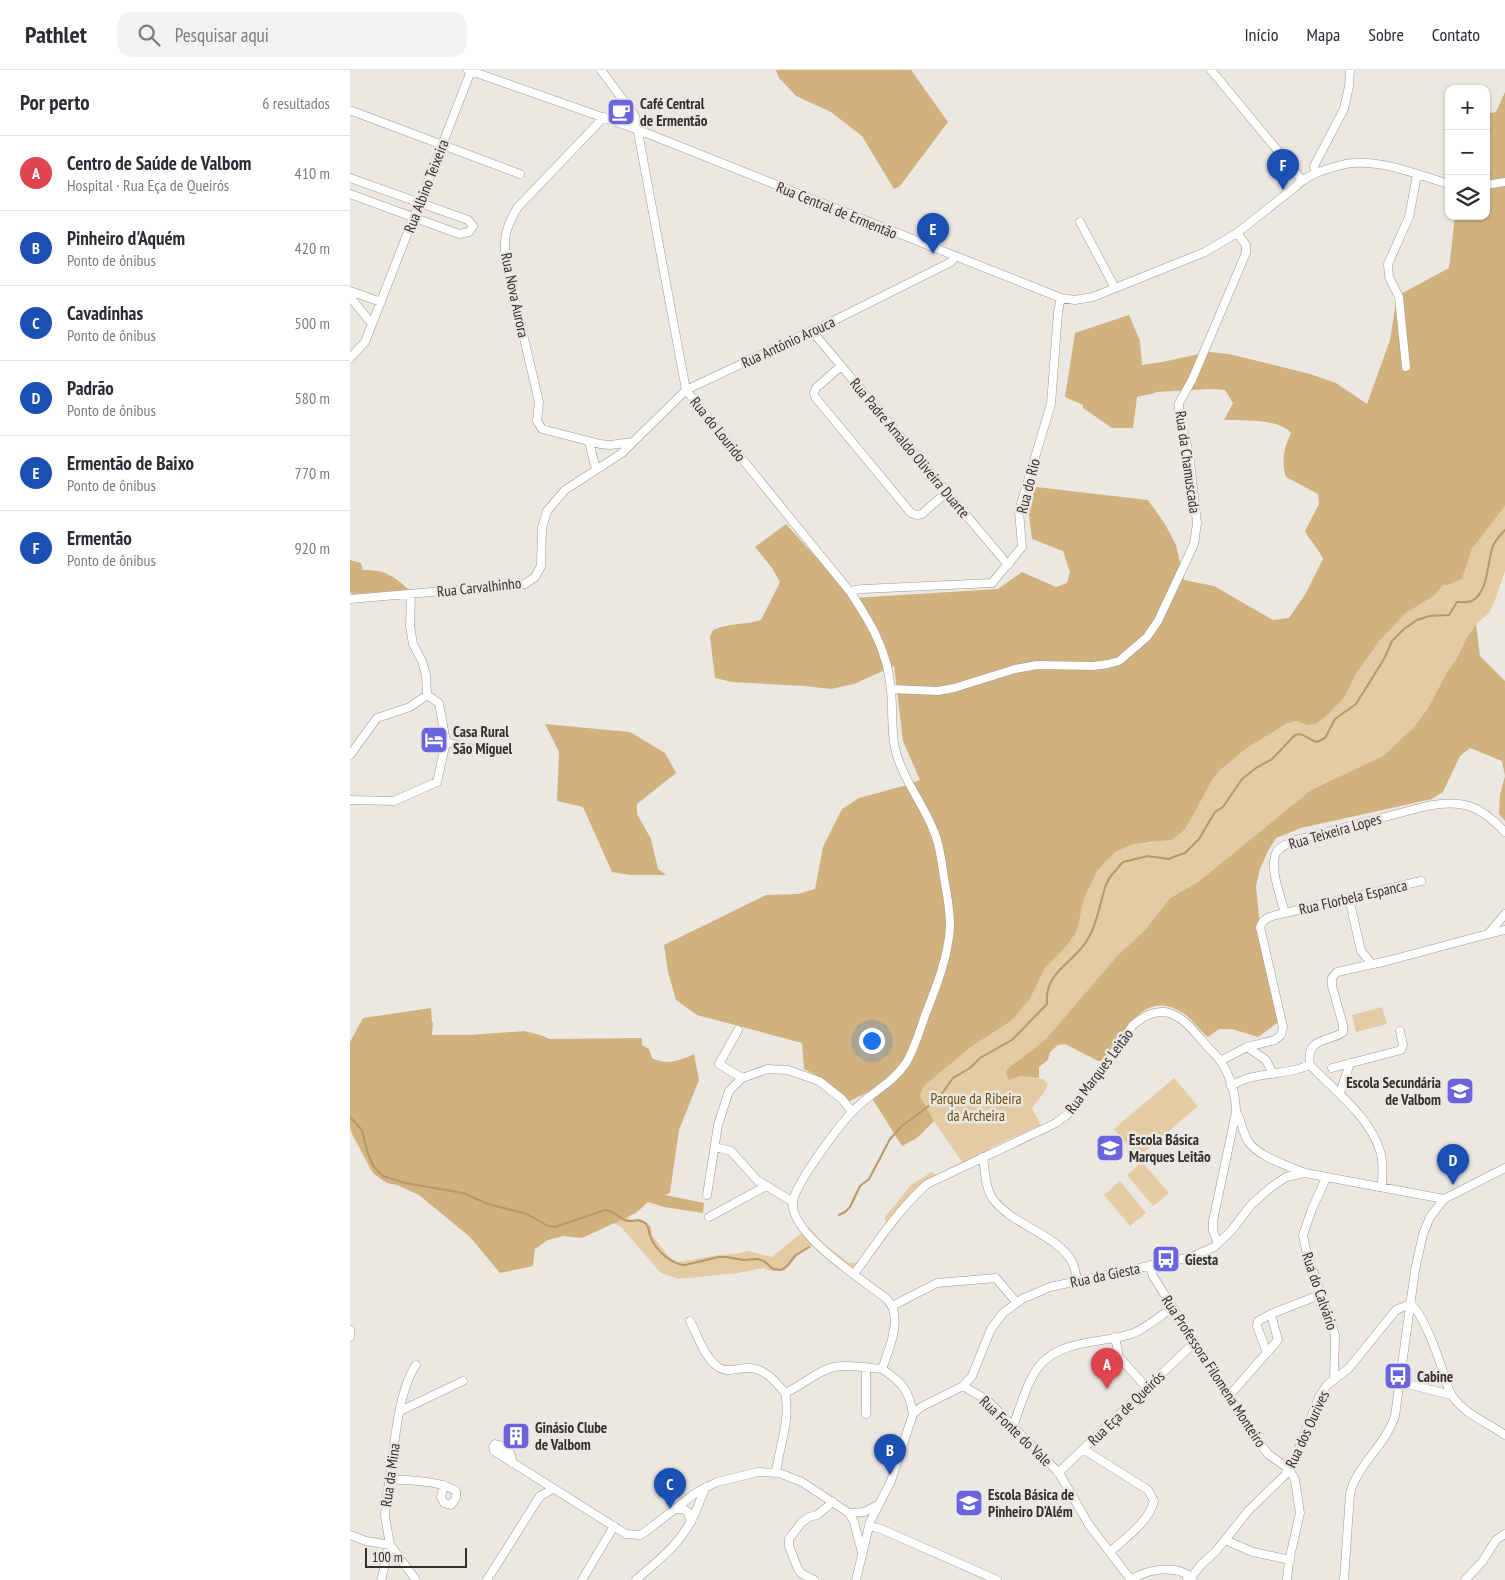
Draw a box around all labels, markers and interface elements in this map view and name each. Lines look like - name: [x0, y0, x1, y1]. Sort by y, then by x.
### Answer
- search box: [117, 12, 467, 57]
- text: Pathlet: [25, 19, 87, 50]
- icon: search: [135, 21, 163, 49]
- text: Pesquisar aqui: [175, 23, 269, 47]
- text: Início: [1244, 23, 1278, 46]
- text: Mapa: [1306, 23, 1340, 46]
- text: Sobre: [1368, 23, 1404, 46]
- text: Contato: [1432, 23, 1480, 46]
- map controls: [1445, 85, 1490, 220]
- button: +: [1445, 85, 1490, 130]
- text: Por perto: [20, 89, 90, 116]
- text: 6 resultados: [262, 93, 330, 113]
- place label: Café Central de Ermentão: [640, 94, 708, 130]
- cafe icon: Café Central de Ermentão: [606, 97, 636, 127]
- button: −: [1445, 130, 1490, 175]
- street label: Rua Albino Teixeira: [399, 136, 453, 236]
- pin: F: [1267, 149, 1299, 190]
- text: Centro de Saúde de Valbom: [67, 151, 251, 175]
- text: A: [32, 163, 40, 183]
- text: 410 m: [295, 163, 330, 183]
- text: Hospital · Rua Eça de Queirós: [67, 175, 229, 195]
- button: layers: [1445, 175, 1490, 220]
- street label: Rua Central de Ermentão: [774, 177, 900, 243]
- pin: E: [917, 213, 949, 254]
- text: Pinheiro d'Aquém: [67, 226, 185, 250]
- text: B: [32, 238, 40, 258]
- text: 420 m: [295, 238, 330, 258]
- text: Ponto de ônibus: [67, 250, 156, 270]
- street label: Rua Nova Aurora: [497, 251, 533, 339]
- text: Cavadinhas: [67, 301, 143, 325]
- street label: Rua António Arouca: [738, 312, 838, 372]
- text: C: [32, 313, 40, 333]
- text: 500 m: [295, 313, 330, 333]
- text: Ponto de ônibus: [67, 325, 156, 345]
- street label: Rua Padre Arnaldo Oliveira Duarte: [846, 374, 974, 522]
- text: Padrão: [67, 376, 114, 400]
- text: D: [32, 388, 40, 408]
- text: 580 m: [295, 388, 330, 408]
- street label: Rua do Lourido: [686, 393, 750, 465]
- text: Ponto de ônibus: [67, 400, 156, 420]
- street label: Rua da Chamuscada: [1171, 410, 1205, 514]
- text: Ermentão de Baixo: [67, 451, 194, 475]
- street label: Rua do Rio: [1012, 457, 1044, 515]
- text: E: [33, 463, 39, 483]
- text: 770 m: [295, 463, 330, 483]
- text: Ponto de ônibus: [67, 475, 156, 495]
- text: Ermentão: [67, 526, 132, 550]
- text: F: [33, 538, 39, 558]
- text: 920 m: [295, 538, 330, 558]
- text: Ponto de ônibus: [67, 550, 156, 570]
- street label: Rua Carvalhinho: [436, 573, 522, 601]
- place label: Casa Rural São Miguel: [453, 722, 513, 758]
- hotel icon: Casa Rural São Miguel: [419, 725, 449, 755]
- street label: Rua Teixeira Lopes: [1286, 809, 1384, 853]
- street label: Rua Florbela Espanca: [1297, 875, 1409, 919]
- street label: Rua Marques Leitão: [1061, 1025, 1137, 1117]
- your location: [859, 1028, 885, 1054]
- place label: Escola Secundária de Valbom: [1346, 1073, 1441, 1109]
- school or university icon: Escola Secundária de Valbom: [1445, 1076, 1475, 1106]
- park label: Parque da Ribeira da Archeira: [930, 1089, 1022, 1125]
- place label: Escola Básica Marques Leitão: [1129, 1130, 1211, 1166]
- school or university icon: Escola Básica Marques Leitão: [1095, 1133, 1125, 1163]
- pin: D: [1437, 1144, 1469, 1185]
- bus stop icon: Giesta: [1151, 1244, 1181, 1274]
- place label: Giesta: [1185, 1250, 1218, 1269]
- street label: Rua do Calvário: [1298, 1250, 1342, 1332]
- street label: Rua da Giesta: [1068, 1258, 1142, 1292]
- street label: Rua Professora Filomena Monteiro: [1158, 1291, 1270, 1451]
- pin: A: [1091, 1348, 1123, 1389]
- bus stop icon: Cabine: [1383, 1361, 1413, 1391]
- street label: Rua Eça de Queirós: [1084, 1367, 1168, 1449]
- place label: Cabine: [1417, 1367, 1453, 1386]
- street label: Rua dos Ourives: [1281, 1387, 1333, 1471]
- street label: Rua Fonte do Vale: [976, 1392, 1056, 1470]
- place label: Ginásio Clube de Valbom: [535, 1418, 607, 1454]
- building icon: Ginásio Clube de Valbom: [501, 1421, 531, 1451]
- pin: B: [874, 1434, 906, 1475]
- street label: Rua da Mina: [376, 1442, 404, 1508]
- pin: C: [654, 1468, 686, 1509]
- place label: Escola Básica de Pinheiro D'Além: [988, 1485, 1074, 1521]
- school or university icon: Escola Básica de Pinheiro D'Além: [954, 1488, 984, 1518]
- scale bar: [365, 1545, 468, 1568]
- text: 100 m: [372, 1548, 403, 1566]

